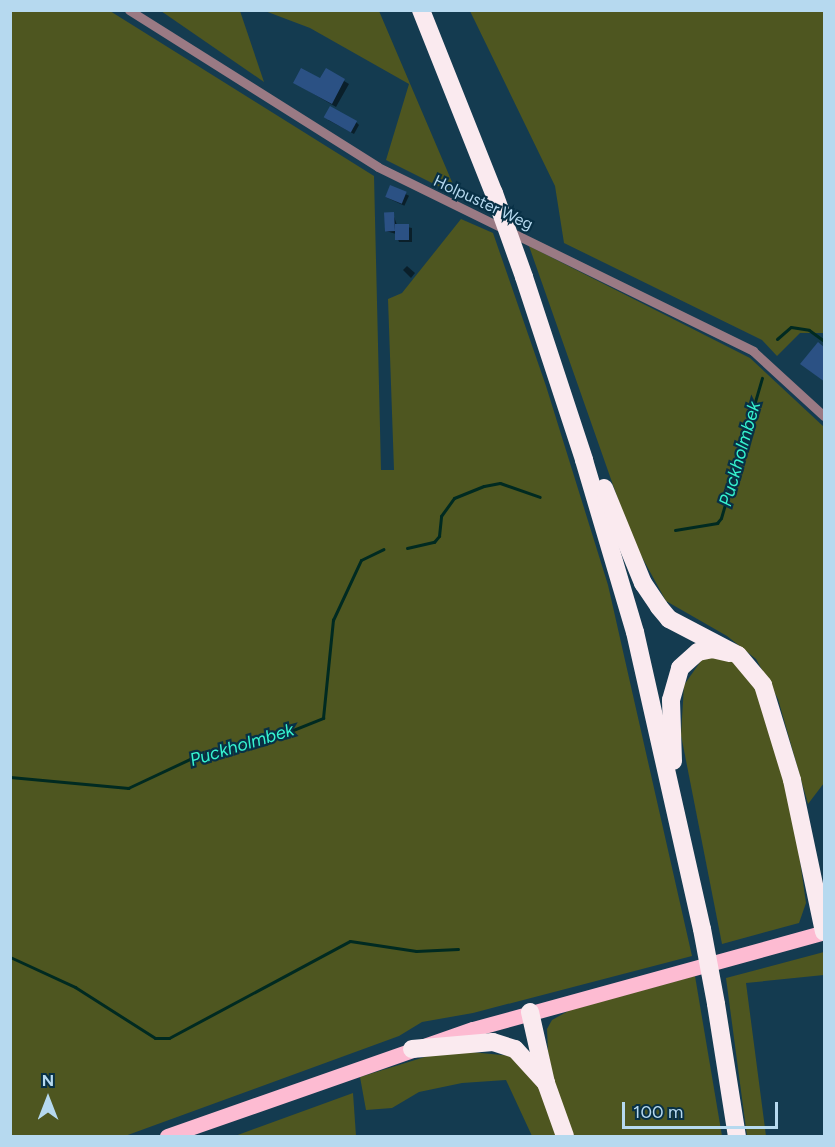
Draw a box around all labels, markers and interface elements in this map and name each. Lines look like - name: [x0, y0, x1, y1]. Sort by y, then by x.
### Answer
- street label: Holpuster Weg: [430, 172, 536, 234]
- water label: Puckholmbek: [715, 399, 765, 509]
- water label: Puckholmbek: [187, 719, 297, 771]
- north arrow: [18, 1069, 78, 1129]
- text: N: [42, 1071, 54, 1090]
- scale bar: [625, 1090, 781, 1128]
- text: 100 m: [633, 1101, 683, 1123]

